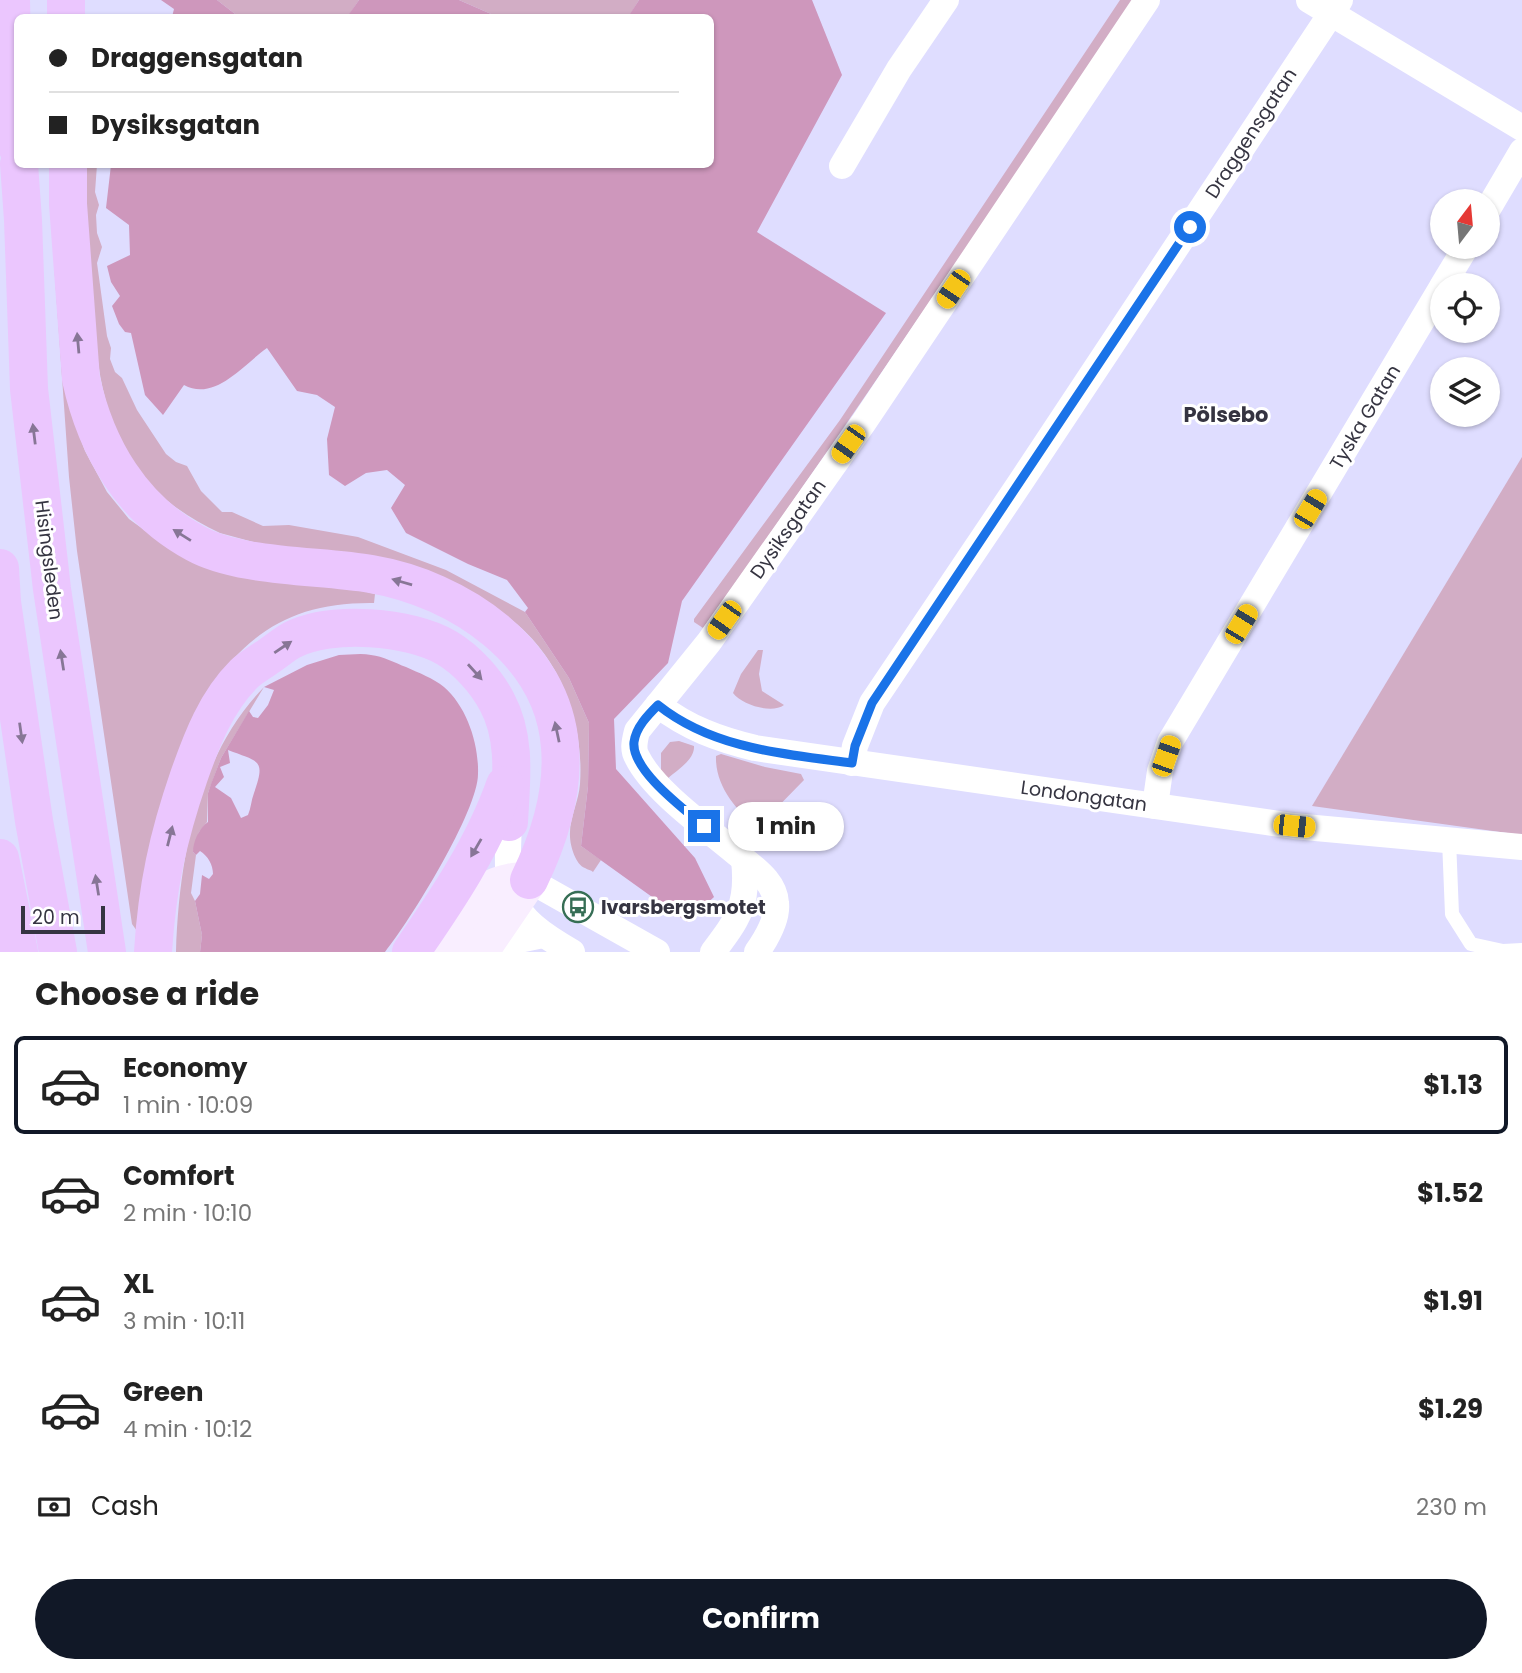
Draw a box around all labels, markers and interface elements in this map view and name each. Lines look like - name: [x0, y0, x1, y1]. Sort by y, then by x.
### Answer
- text: Draggensgatan: [91, 40, 303, 76]
- street label: Draggensgatan: [1199, 63, 1303, 203]
- text: Dysiksgatan: [91, 107, 260, 143]
- north arrow: [1430, 189, 1500, 259]
- map controls: [1430, 189, 1500, 427]
- route start: [1174, 211, 1206, 243]
- car: [933, 266, 974, 312]
- button: locate: [1430, 273, 1500, 343]
- one-way arrow: [72, 332, 83, 354]
- button: layers: [1430, 357, 1500, 427]
- street label: Tyska Gatan: [1323, 359, 1407, 475]
- district label: Pölsebo: [1184, 400, 1268, 429]
- car: [828, 421, 869, 467]
- one-way arrow: [28, 423, 39, 445]
- street label: Dysiksgatan: [744, 474, 832, 584]
- car: [1291, 486, 1330, 532]
- street label: Hisingsleden: [28, 499, 70, 621]
- one-way arrow: [172, 529, 191, 542]
- one-way arrow: [392, 577, 413, 587]
- car: [704, 597, 745, 643]
- car: [1222, 601, 1261, 647]
- one-way arrow: [274, 640, 292, 654]
- one-way arrow: [57, 649, 68, 671]
- one-way arrow: [466, 663, 482, 680]
- one-way arrow: [551, 721, 562, 743]
- one-way arrow: [16, 722, 27, 744]
- car: [1150, 733, 1183, 779]
- street label: Londongatan: [1019, 774, 1149, 818]
- callout: 1 min: [728, 802, 844, 850]
- route end: [688, 810, 720, 842]
- text: 1 min: [756, 810, 816, 842]
- car: [1273, 813, 1316, 839]
- one-way arrow: [164, 825, 175, 847]
- one-way arrow: [470, 838, 482, 858]
- one-way arrow: [91, 873, 102, 895]
- bus stop icon: Ivarsbergsmotet: [561, 890, 595, 924]
- place label: Ivarsbergsmotet: [601, 894, 766, 921]
- scale bar: [21, 903, 105, 935]
- text: 20 m: [32, 904, 80, 931]
- text: Choose a ride: [35, 971, 259, 1016]
- text: Economy: [123, 1050, 247, 1086]
- icon: car: [39, 1054, 102, 1117]
- text: $1.13: [1423, 1067, 1483, 1103]
- text: 1 min · 10:09: [123, 1089, 253, 1121]
- text: Comfort: [123, 1158, 235, 1194]
- icon: car: [39, 1162, 102, 1225]
- text: $1.52: [1417, 1175, 1483, 1211]
- text: 2 min · 10:10: [123, 1197, 252, 1229]
- text: XL: [123, 1266, 154, 1302]
- icon: car: [39, 1270, 102, 1333]
- text: $1.91: [1423, 1283, 1483, 1319]
- text: 3 min · 10:11: [123, 1305, 245, 1337]
- text: Green: [123, 1374, 204, 1410]
- icon: car: [39, 1378, 102, 1441]
- text: $1.29: [1418, 1391, 1483, 1427]
- text: 4 min · 10:12: [123, 1413, 252, 1445]
- icon: cash: [35, 1488, 73, 1526]
- text: Cash: [91, 1488, 159, 1524]
- text: 230 m: [1416, 1491, 1487, 1523]
- button: Confirm: [35, 1579, 1487, 1659]

